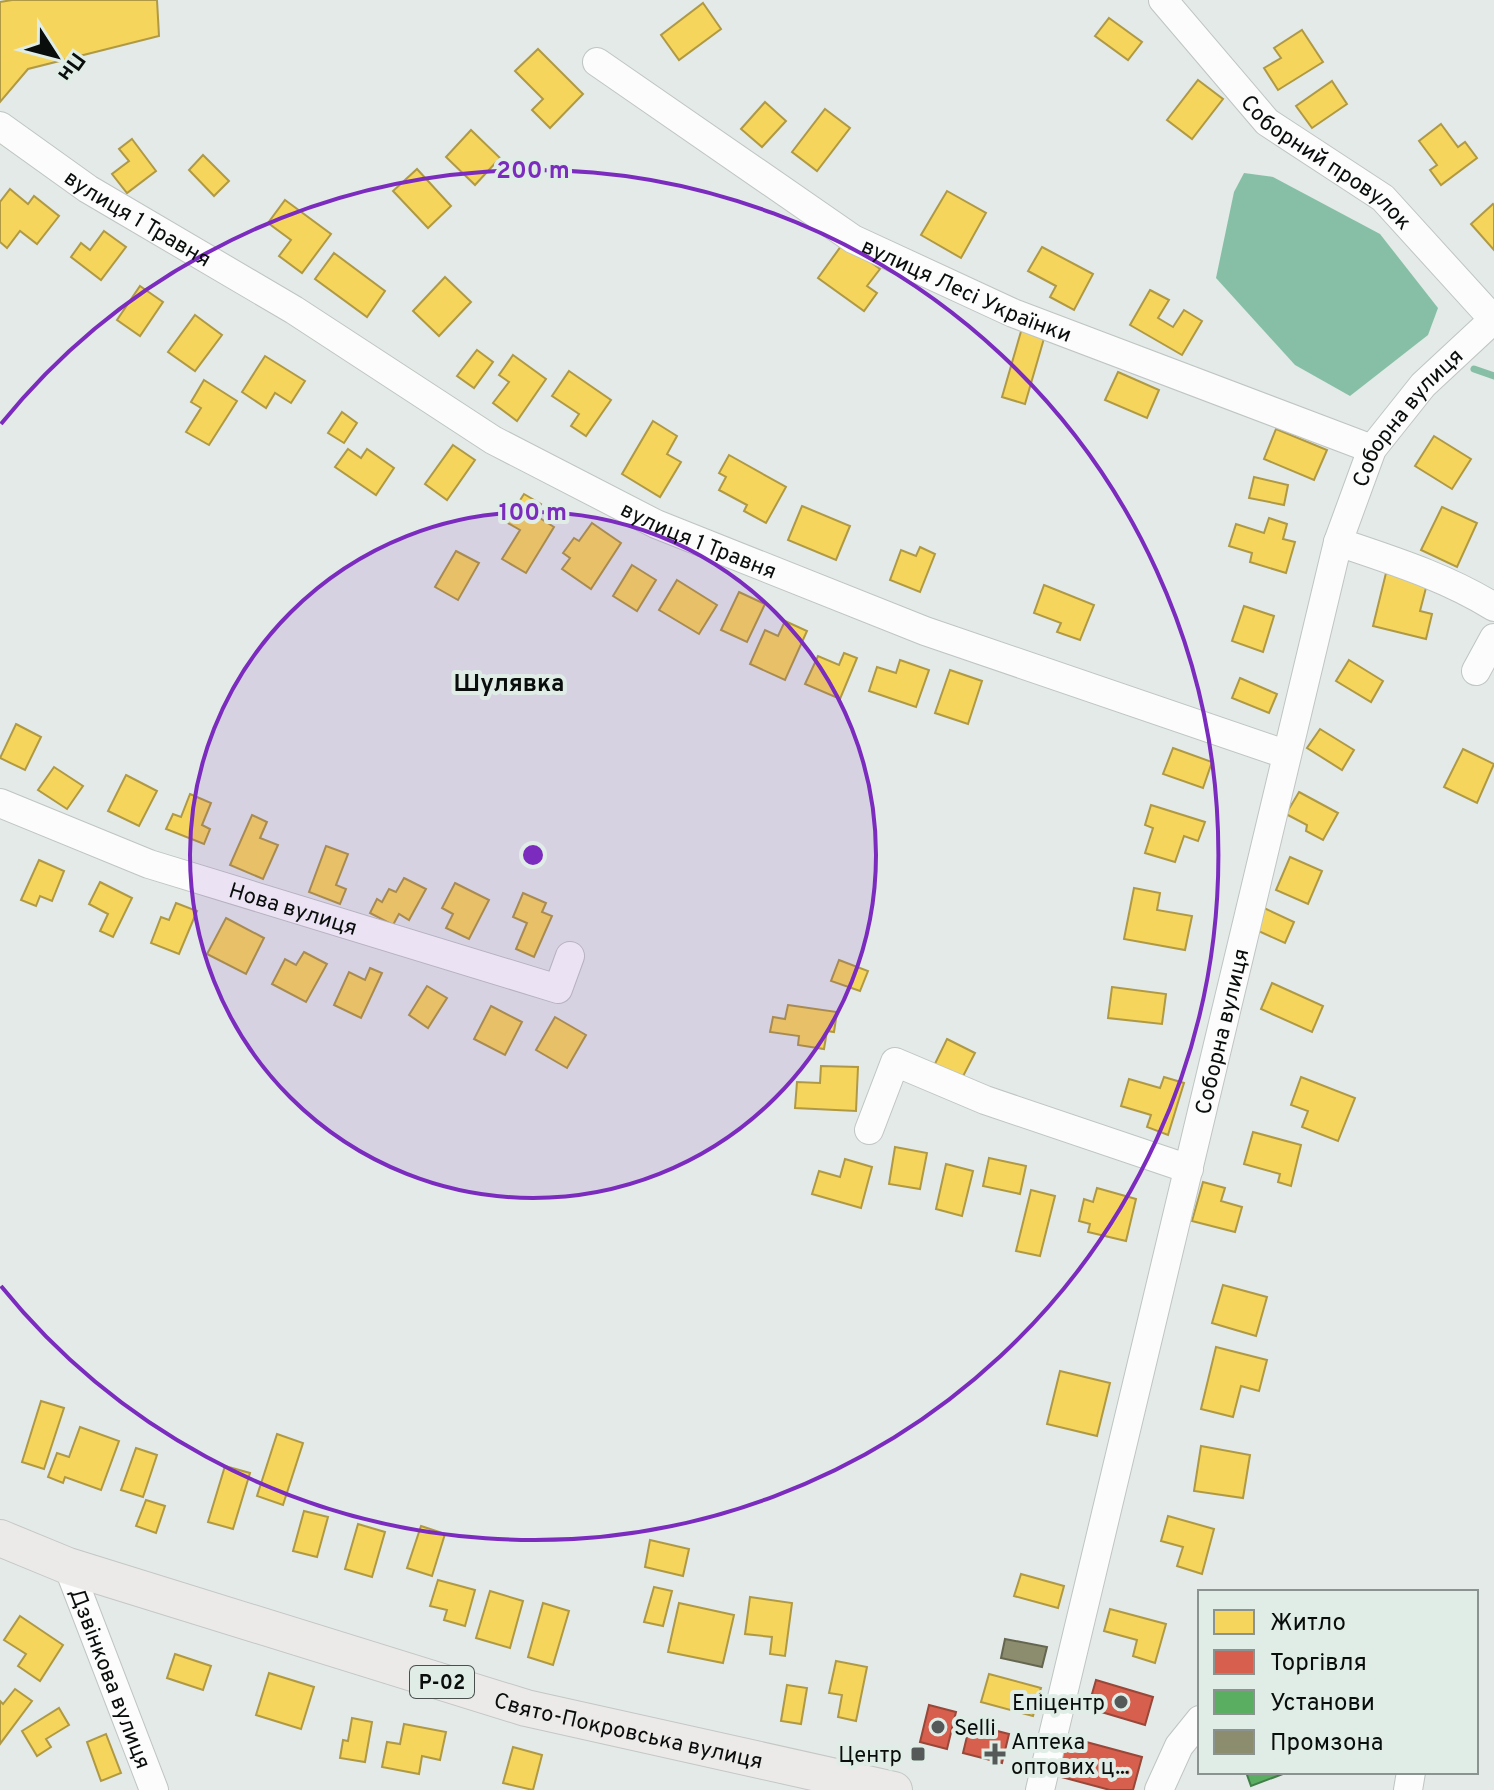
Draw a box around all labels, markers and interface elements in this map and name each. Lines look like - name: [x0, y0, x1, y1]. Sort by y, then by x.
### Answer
- north arrow: [16, 16, 96, 96]
- text: Пн: [51, 46, 90, 86]
- street label: Соборний провулок: [1234, 90, 1416, 236]
- text: 200 m: [496, 157, 570, 187]
- street label: вулиця 1 Травня: [58, 165, 215, 274]
- street label: вулиця Лесі Українки: [857, 234, 1075, 350]
- street label: Соборна вулиця: [1348, 344, 1470, 491]
- street label: вулиця 1 Травня: [615, 497, 780, 587]
- text: 100 m: [499, 499, 567, 529]
- district label: Шулявка: [454, 670, 564, 700]
- centre of rings: [519, 841, 547, 869]
- street label: Нова вулиця: [225, 878, 360, 943]
- street label: Соборна вулиця: [1191, 946, 1256, 1118]
- street label: Дзвінкова вулиця: [62, 1585, 156, 1773]
- legend: [1198, 1590, 1478, 1774]
- text: Житло: [1270, 1609, 1346, 1639]
- text: Торгівля: [1270, 1649, 1367, 1679]
- road number: Р-02: [410, 1666, 474, 1698]
- street label: Свято-Покровська вулиця: [490, 1688, 765, 1776]
- text: Установи: [1270, 1689, 1375, 1719]
- place label: Епіцентр: [1012, 1691, 1105, 1718]
- marker: Епіцентр: [1112, 1693, 1130, 1711]
- place label: Selli: [954, 1716, 996, 1743]
- marker: Selli: [929, 1718, 947, 1736]
- text: Промзона: [1270, 1729, 1383, 1759]
- place label: Аптека оптових ц...: [1011, 1730, 1130, 1782]
- place label: Центр: [838, 1743, 902, 1770]
- marker: Центр: [909, 1745, 927, 1763]
- marker: Аптека оптових ц...: [986, 1745, 1004, 1763]

